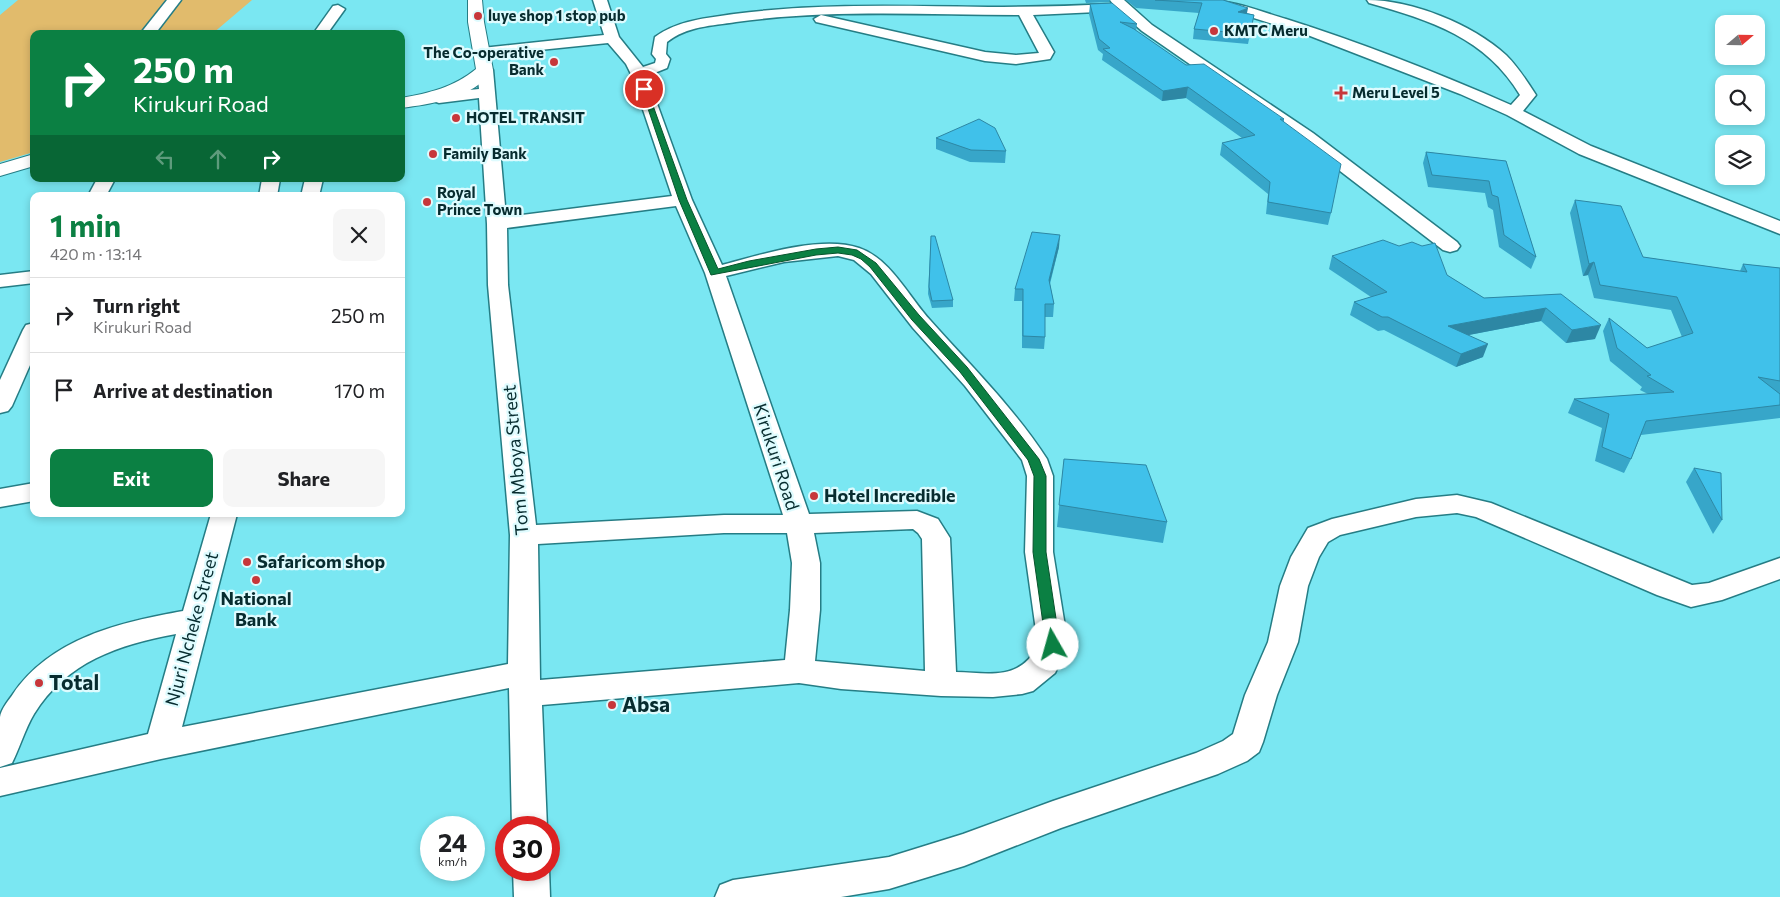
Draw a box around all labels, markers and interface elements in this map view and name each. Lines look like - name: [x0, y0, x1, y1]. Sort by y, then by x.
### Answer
- place label: luye shop 1 stop pub: [488, 6, 626, 24]
- marker: luye shop 1 stop pub: [472, 10, 484, 22]
- north arrow: [1715, 15, 1765, 65]
- map controls: [1715, 15, 1765, 185]
- place label: KMTC Meru: [1224, 21, 1308, 39]
- marker: KMTC Meru: [1208, 25, 1220, 37]
- place label: The Co-operative Bank: [423, 43, 544, 78]
- text: 250 m: [133, 47, 234, 90]
- icon: right: [50, 50, 115, 115]
- marker: The Co-operative Bank: [548, 56, 560, 68]
- pin: [623, 68, 665, 110]
- icon: arrive: [630, 75, 658, 103]
- button: search: [1715, 75, 1765, 125]
- place label: Meru Level 5: [1352, 83, 1440, 101]
- marker: Meru Level 5: [1334, 86, 1348, 100]
- text: Kirukuri Road: [133, 90, 269, 117]
- place label: HOTEL TRANSIT: [466, 108, 585, 126]
- marker: HOTEL TRANSIT: [450, 112, 462, 124]
- button: layers: [1715, 135, 1765, 185]
- place label: Family Bank: [443, 144, 527, 162]
- icon: left: [151, 145, 179, 173]
- icon: ahead: [204, 145, 232, 173]
- icon: right: [257, 145, 285, 173]
- marker: Family Bank: [427, 148, 439, 160]
- place label: Royal Prince Town: [437, 183, 522, 218]
- marker: Royal Prince Town: [421, 196, 433, 208]
- text: 1 min: [50, 206, 121, 243]
- button: close: [333, 209, 385, 261]
- text: 420 m · 13:14: [50, 244, 142, 263]
- text: Turn right: [93, 294, 180, 317]
- icon: right: [50, 301, 78, 329]
- text: 250 m: [331, 304, 385, 327]
- text: Kirukuri Road: [93, 317, 192, 336]
- icon: arrive: [50, 376, 78, 404]
- text: Arrive at destination: [93, 379, 273, 402]
- text: 170 m: [334, 379, 385, 402]
- street label: Tom Mboya Street: [497, 384, 533, 536]
- street label: Kirukuri Road: [749, 400, 805, 513]
- button: Exit: [50, 449, 213, 507]
- button: Share: [223, 449, 385, 507]
- place label: Hotel Incredible: [824, 484, 956, 506]
- marker: Hotel Incredible: [808, 490, 820, 502]
- street label: Njuri Ncheke Street: [160, 549, 222, 708]
- place label: Safaricom shop: [257, 550, 386, 572]
- marker: Safaricom shop: [241, 556, 253, 568]
- marker: National Bank: [250, 574, 262, 586]
- place label: National Bank: [220, 587, 292, 630]
- position arrow: [1026, 618, 1078, 670]
- place label: Total: [49, 669, 99, 694]
- marker: Total: [33, 677, 45, 689]
- place label: Absa: [622, 691, 670, 716]
- marker: Absa: [606, 699, 618, 711]
- speed limit sign: 30: [495, 816, 560, 881]
- text: 24: [438, 827, 467, 857]
- text: km/h: [438, 854, 467, 868]

